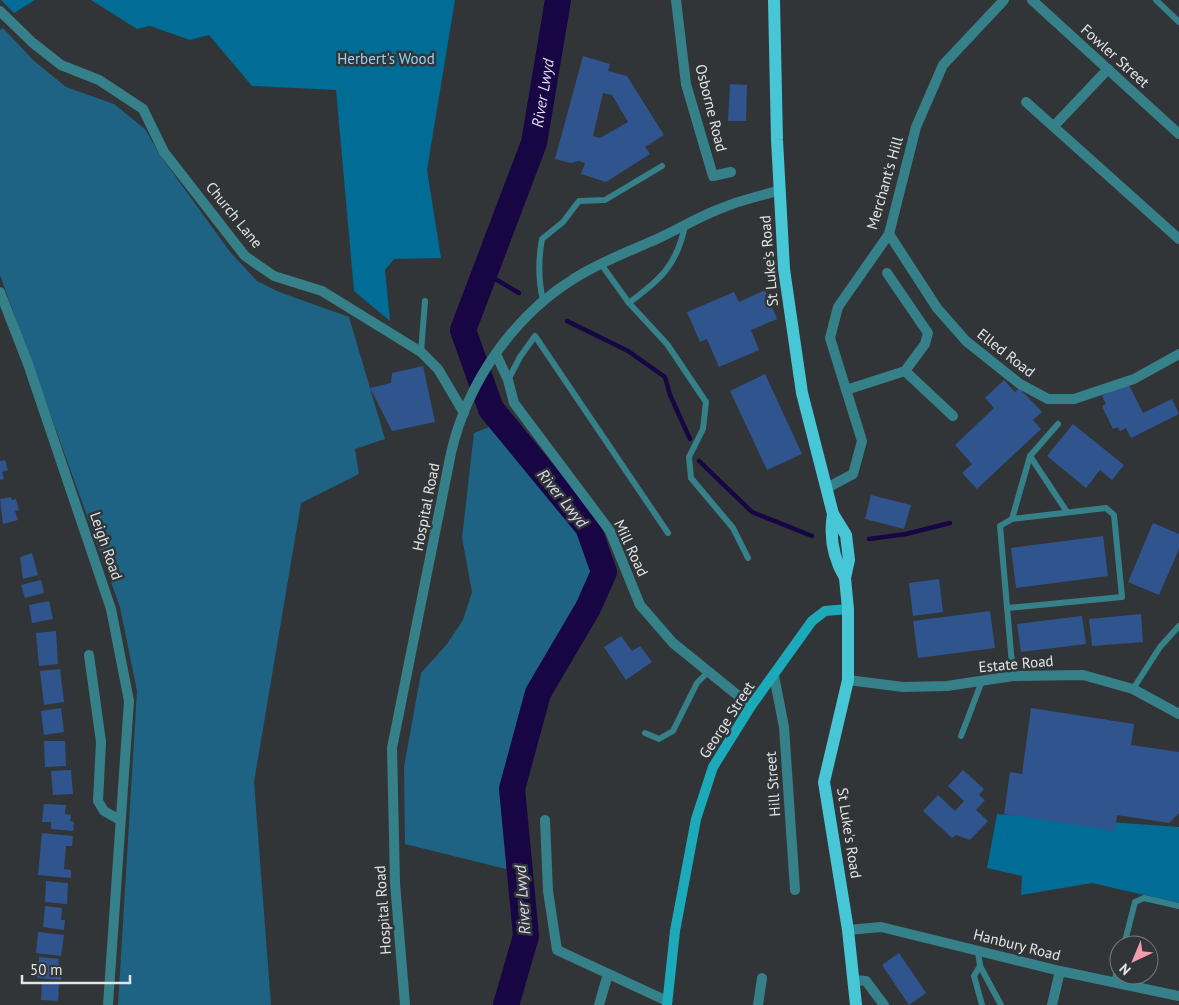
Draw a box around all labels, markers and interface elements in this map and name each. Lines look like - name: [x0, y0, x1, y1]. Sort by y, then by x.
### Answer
- street label: Fowler Street: [1077, 20, 1154, 91]
- park label: Herbert's Wood: [337, 49, 435, 68]
- water label: River Lwyd: [527, 56, 558, 129]
- street label: Osborne Road: [691, 62, 732, 154]
- street label: Merchant's Hill: [862, 134, 907, 232]
- street label: Church Lane: [202, 178, 267, 252]
- street label: St Luke's Road: [755, 215, 782, 307]
- street label: Elled Road: [974, 324, 1039, 381]
- street label: Hospital Road: [408, 461, 443, 553]
- water label: River Lwyd: [533, 465, 593, 532]
- street label: Leigh Road: [86, 509, 127, 582]
- street label: Mill Road: [610, 516, 653, 579]
- street label: Estate Road: [978, 651, 1054, 676]
- street label: George Street: [695, 678, 758, 762]
- street label: Hill Street: [761, 751, 784, 817]
- street label: St Luke's Road: [833, 786, 866, 880]
- water label: River Lwyd: [510, 864, 534, 935]
- street label: Hospital Road: [370, 865, 395, 955]
- street label: Hanbury Road: [972, 925, 1063, 965]
- north arrow: [1109, 935, 1159, 985]
- scale bar: [22, 952, 130, 984]
- text: 50 m: [30, 960, 63, 979]
- text: N: [1115, 960, 1135, 979]

